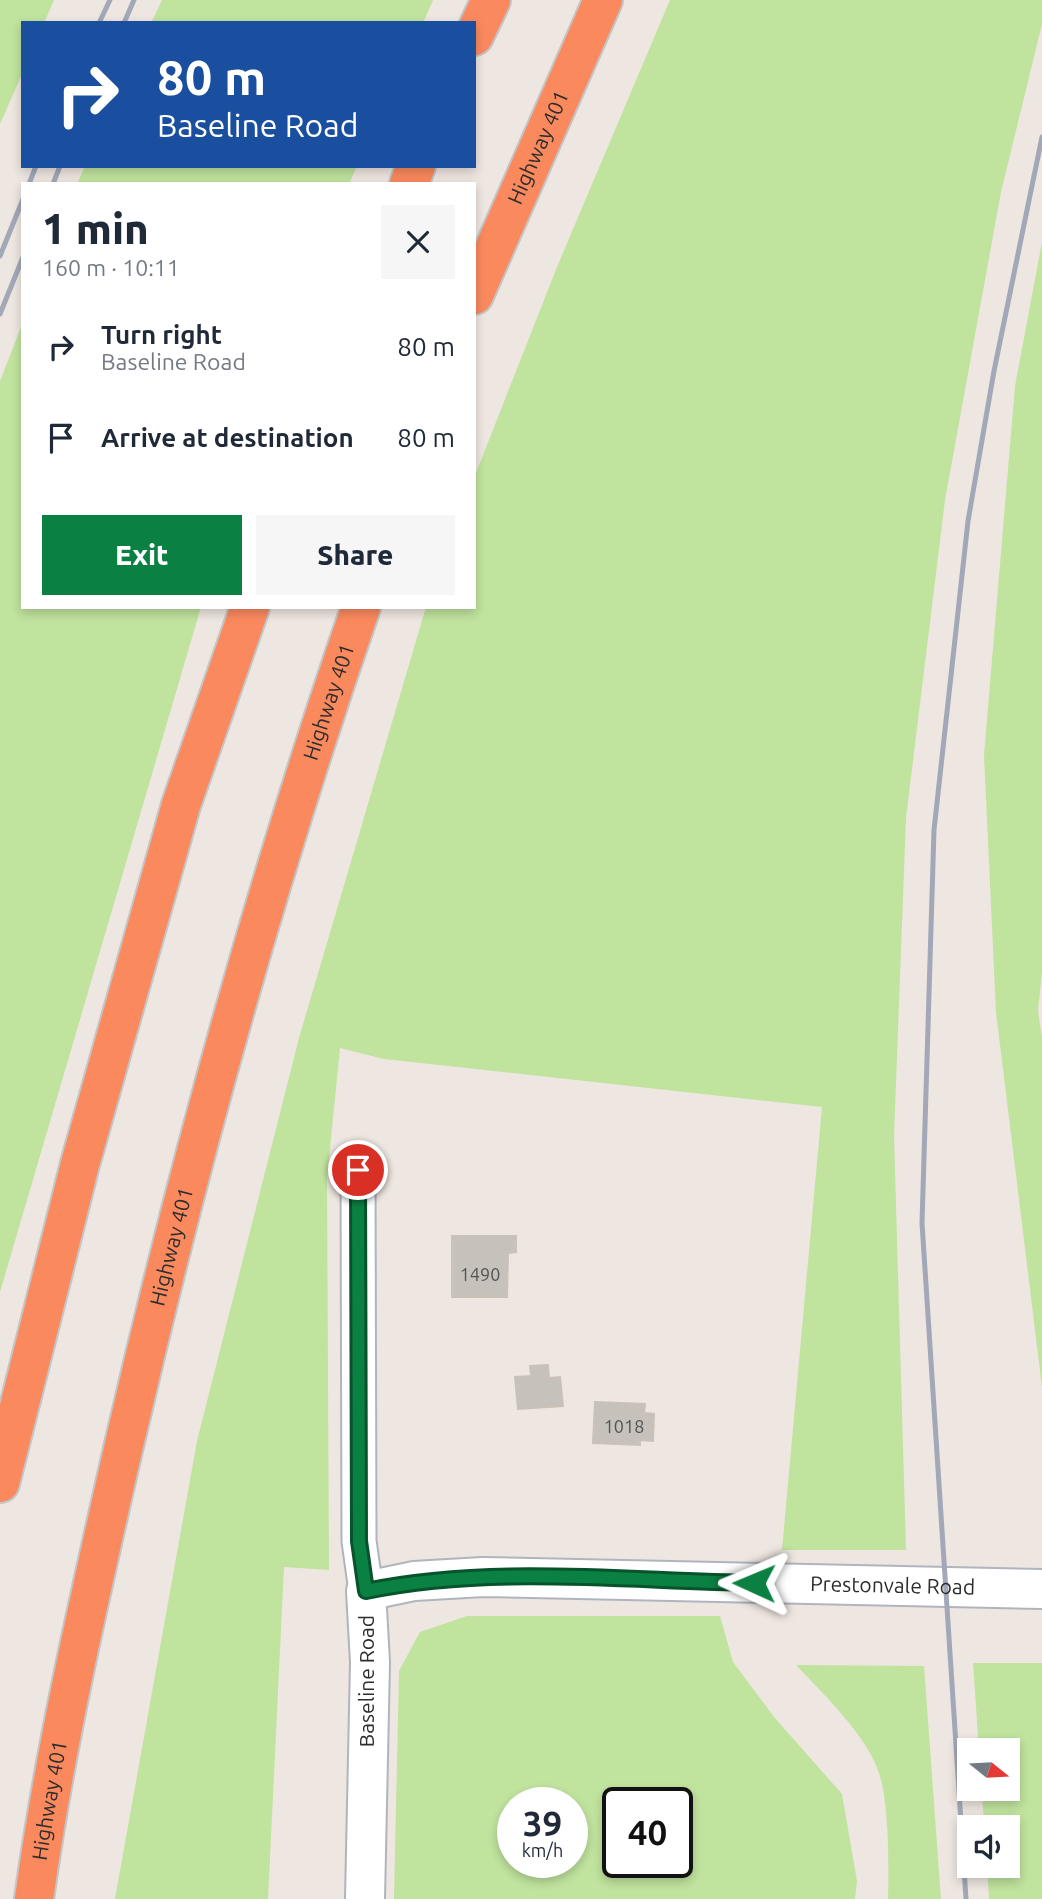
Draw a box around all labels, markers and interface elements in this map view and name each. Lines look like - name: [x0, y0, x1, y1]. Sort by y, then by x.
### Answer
- icon: right: [42, 49, 133, 140]
- text: 80 m: [157, 49, 266, 104]
- street label: Highway 401: [502, 87, 573, 208]
- text: Baseline Road: [157, 107, 359, 143]
- text: 1 min: [42, 205, 149, 252]
- button: close: [381, 205, 455, 279]
- text: 160 m · 10:11: [42, 255, 180, 280]
- text: Turn right: [101, 320, 222, 349]
- icon: right: [42, 328, 80, 366]
- text: 80 m: [397, 332, 455, 361]
- text: Baseline Road: [101, 349, 246, 374]
- icon: arrive: [42, 419, 80, 457]
- text: Arrive at destination: [101, 423, 354, 452]
- text: 80 m: [397, 423, 455, 452]
- button: Exit: [42, 515, 242, 595]
- button: Share: [256, 515, 455, 595]
- street label: Highway 401: [298, 640, 359, 763]
- pin: [328, 1140, 388, 1200]
- icon: arrive: [339, 1151, 377, 1189]
- street label: Highway 401: [144, 1185, 197, 1308]
- house number: 1490: [460, 1264, 500, 1284]
- house number: 1018: [604, 1416, 644, 1436]
- position arrow: [717, 1546, 791, 1620]
- street label: Prestonvale Road: [810, 1571, 975, 1599]
- street label: Baseline Road: [354, 1615, 378, 1747]
- street label: Highway 401: [27, 1738, 71, 1862]
- north arrow: [957, 1738, 1020, 1801]
- map controls: [957, 1738, 1020, 1878]
- speed limit sign: 40: [602, 1787, 693, 1878]
- text: 39: [523, 1803, 562, 1843]
- button: sound: [957, 1815, 1020, 1878]
- text: km/h: [522, 1840, 563, 1860]

